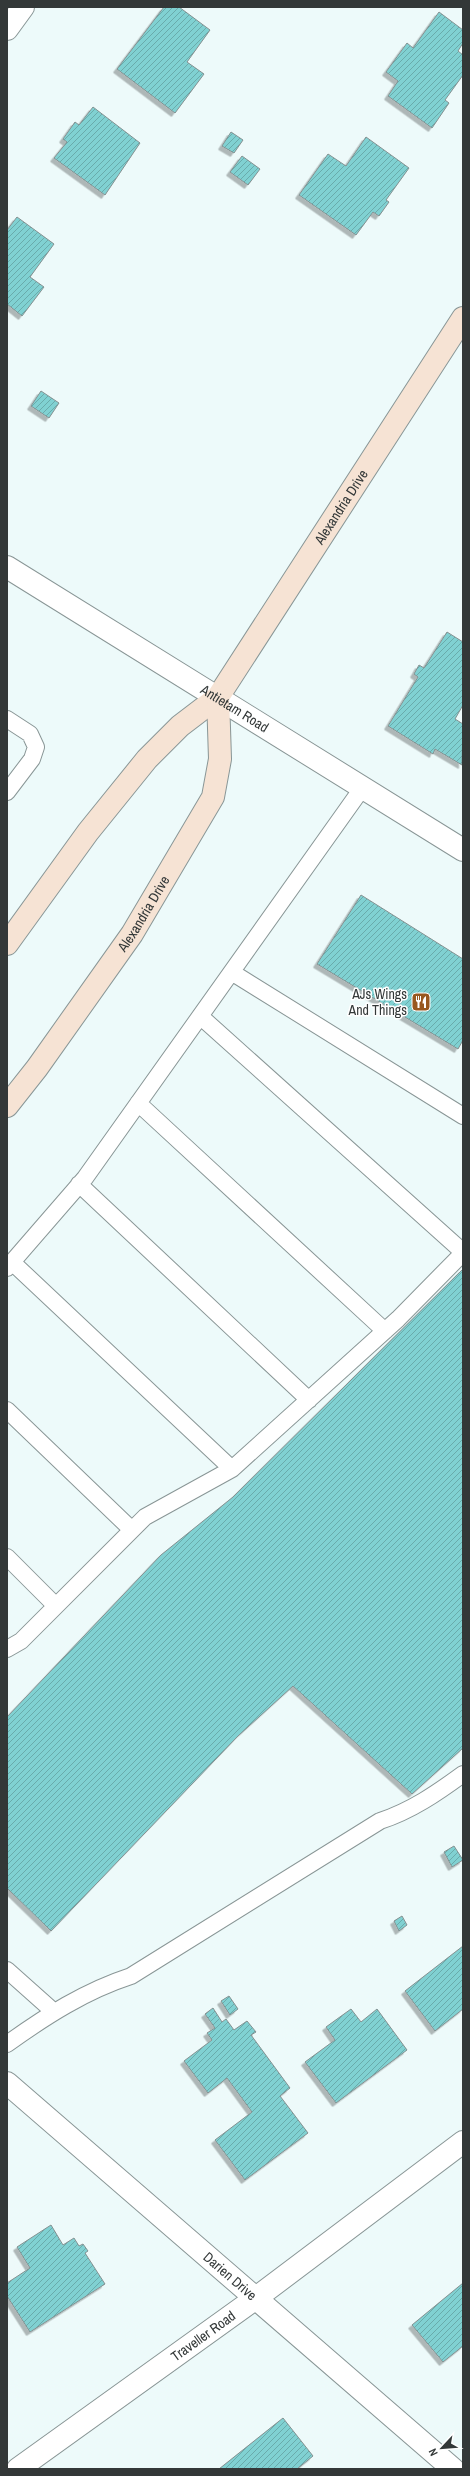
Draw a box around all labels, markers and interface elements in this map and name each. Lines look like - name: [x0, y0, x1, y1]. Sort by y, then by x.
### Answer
- street label: Alexandria Drive: [310, 466, 372, 549]
- street label: Antietam Road: [197, 680, 272, 736]
- street label: Alexandria Drive: [113, 872, 173, 956]
- place label: AJs Wings And Things: [347, 985, 407, 1019]
- restaurant icon: AJs Wings And Things: [410, 991, 432, 1013]
- street label: Darien Drive: [200, 2248, 261, 2304]
- street label: Traveller Road: [167, 2307, 239, 2365]
- north arrow: [422, 2428, 462, 2468]
- text: N: [425, 2446, 441, 2458]

